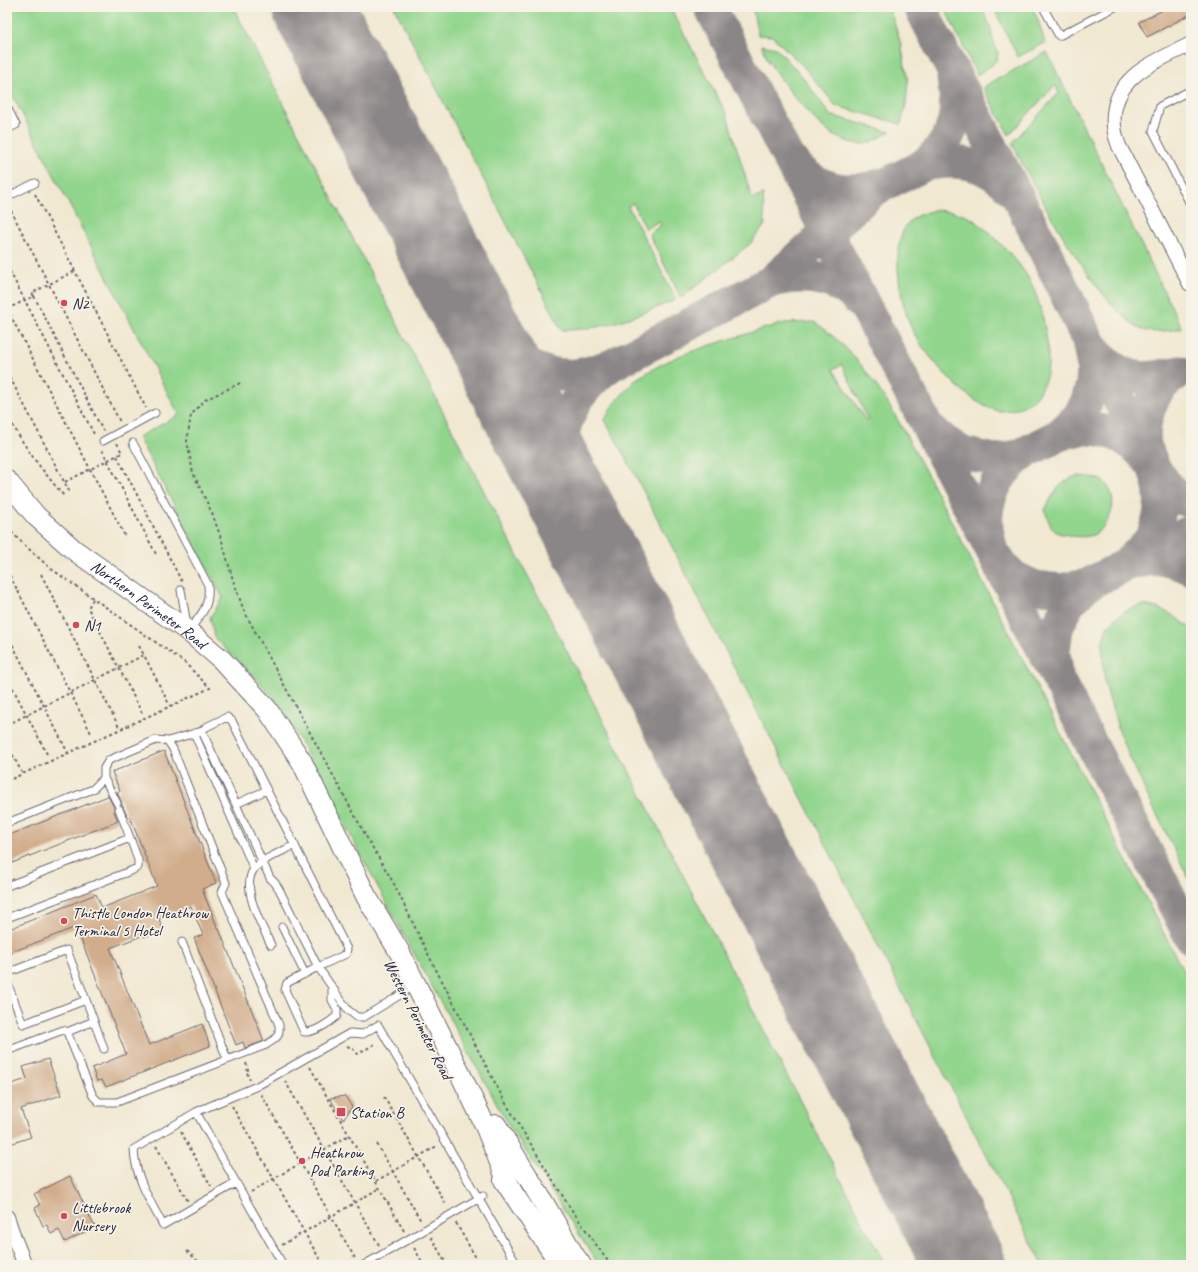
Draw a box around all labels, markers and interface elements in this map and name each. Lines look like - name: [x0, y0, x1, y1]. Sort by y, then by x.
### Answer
- place label: N2: [72, 294, 91, 314]
- marker: N2: [59, 298, 69, 308]
- street label: Northern Perimeter Road: [87, 556, 212, 655]
- place label: N1: [84, 616, 102, 636]
- marker: N1: [71, 620, 81, 630]
- place label: Thistle London Heathrow Terminal 5 Hotel: [72, 903, 210, 941]
- marker: Thistle London Heathrow Terminal 5 Hotel: [59, 916, 69, 926]
- street label: Western Perimeter Road: [379, 956, 458, 1085]
- place label: Station B: [350, 1103, 405, 1123]
- marker: Station B: [335, 1106, 347, 1118]
- place label: Heathrow Pod Parking: [310, 1143, 375, 1181]
- marker: Heathrow Pod Parking: [297, 1156, 307, 1166]
- place label: Littlebrook Nursery: [72, 1198, 131, 1236]
- marker: Littlebrook Nursery: [59, 1211, 69, 1221]

